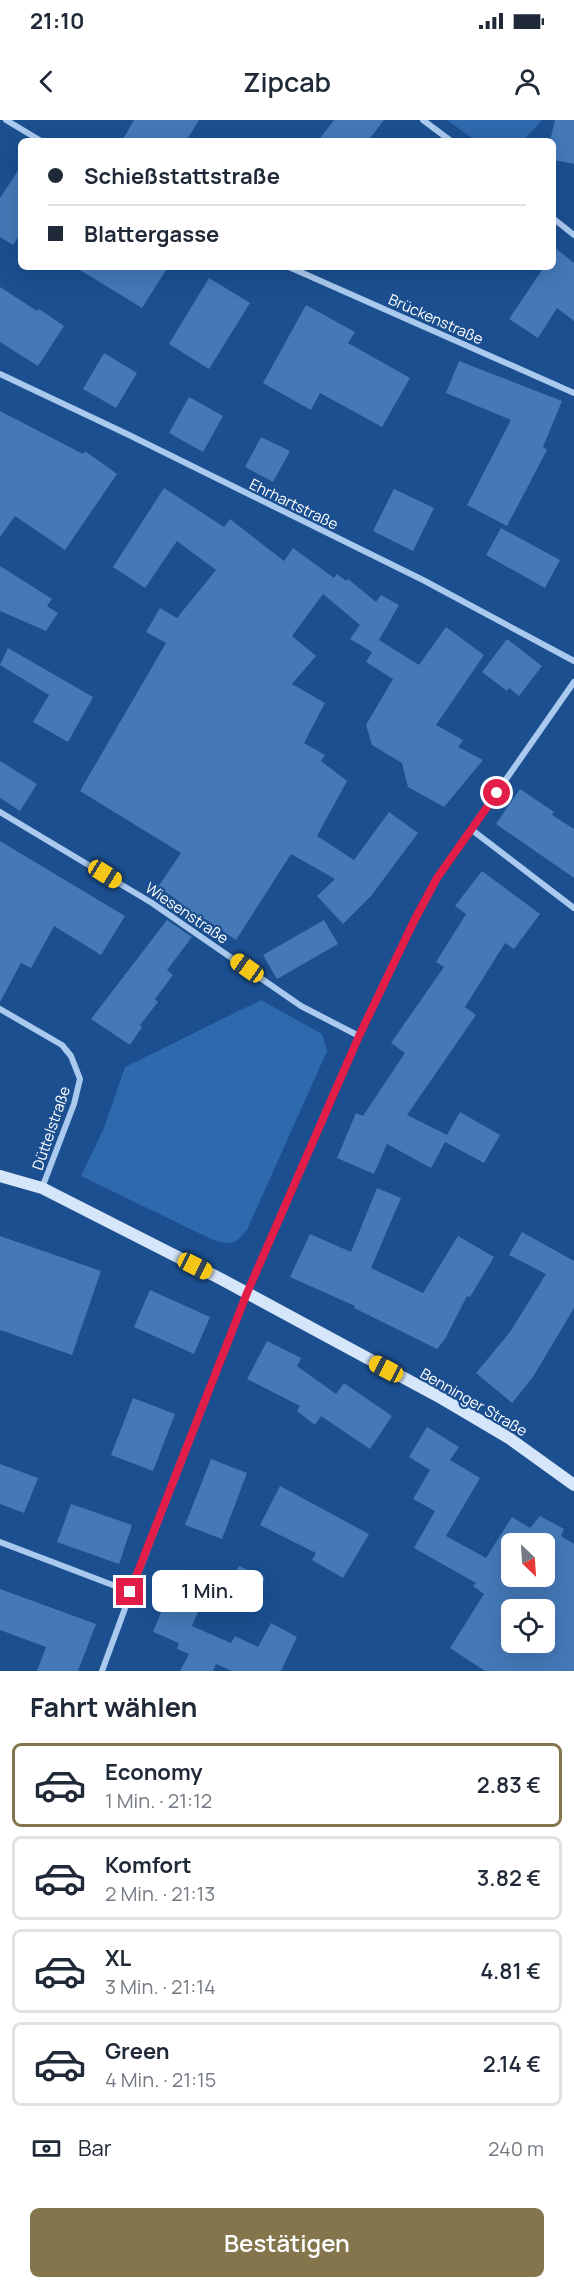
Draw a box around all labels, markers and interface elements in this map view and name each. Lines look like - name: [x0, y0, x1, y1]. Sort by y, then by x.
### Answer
- text: 21:10: [30, 6, 84, 36]
- text: Zipcab: [243, 63, 331, 100]
- icon: back: [30, 65, 63, 98]
- icon: person: [511, 65, 544, 98]
- text: Schießstattstraße: [84, 161, 280, 191]
- text: Blattergasse: [84, 219, 219, 249]
- street label: Brückenstraße: [385, 289, 487, 349]
- street label: Ehrhartstraße: [246, 473, 342, 535]
- route start: [483, 779, 510, 806]
- car: [85, 857, 125, 891]
- street label: Wiesenstraße: [141, 877, 233, 949]
- car: [227, 950, 267, 986]
- street label: Düttelstraße: [27, 1083, 75, 1173]
- car: [175, 1250, 215, 1282]
- car: [366, 1353, 406, 1385]
- street label: Benninger Straße: [417, 1363, 532, 1441]
- north arrow: [501, 1533, 555, 1587]
- map controls: [501, 1533, 555, 1653]
- callout: 1 Min.: [151, 1571, 262, 1613]
- text: 1 Min.: [181, 1577, 234, 1604]
- route end: [116, 1578, 143, 1605]
- button: locate: [501, 1599, 555, 1653]
- text: Fahrt wählen: [30, 1688, 198, 1725]
- text: Economy: [105, 1757, 203, 1787]
- icon: car: [33, 1758, 87, 1812]
- text: 2.83 €: [477, 1770, 541, 1800]
- text: 1 Min. · 21:12: [105, 1787, 212, 1814]
- text: Komfort: [105, 1850, 192, 1880]
- icon: car: [33, 1851, 87, 1905]
- text: 3.82 €: [477, 1863, 541, 1893]
- text: 2 Min. · 21:13: [105, 1880, 215, 1907]
- text: XL: [105, 1943, 131, 1973]
- icon: car: [33, 1944, 87, 1998]
- text: 4.81 €: [480, 1956, 541, 1986]
- text: 3 Min. · 21:14: [105, 1973, 216, 2000]
- text: Green: [105, 2036, 170, 2066]
- icon: car: [33, 2037, 87, 2091]
- text: 2.14 €: [483, 2049, 541, 2079]
- text: 4 Min. · 21:15: [105, 2066, 216, 2093]
- icon: cash: [30, 2132, 63, 2165]
- text: Bar: [78, 2133, 112, 2163]
- text: 240 m: [488, 2135, 544, 2162]
- button: Bestätigen: [30, 2208, 544, 2277]

